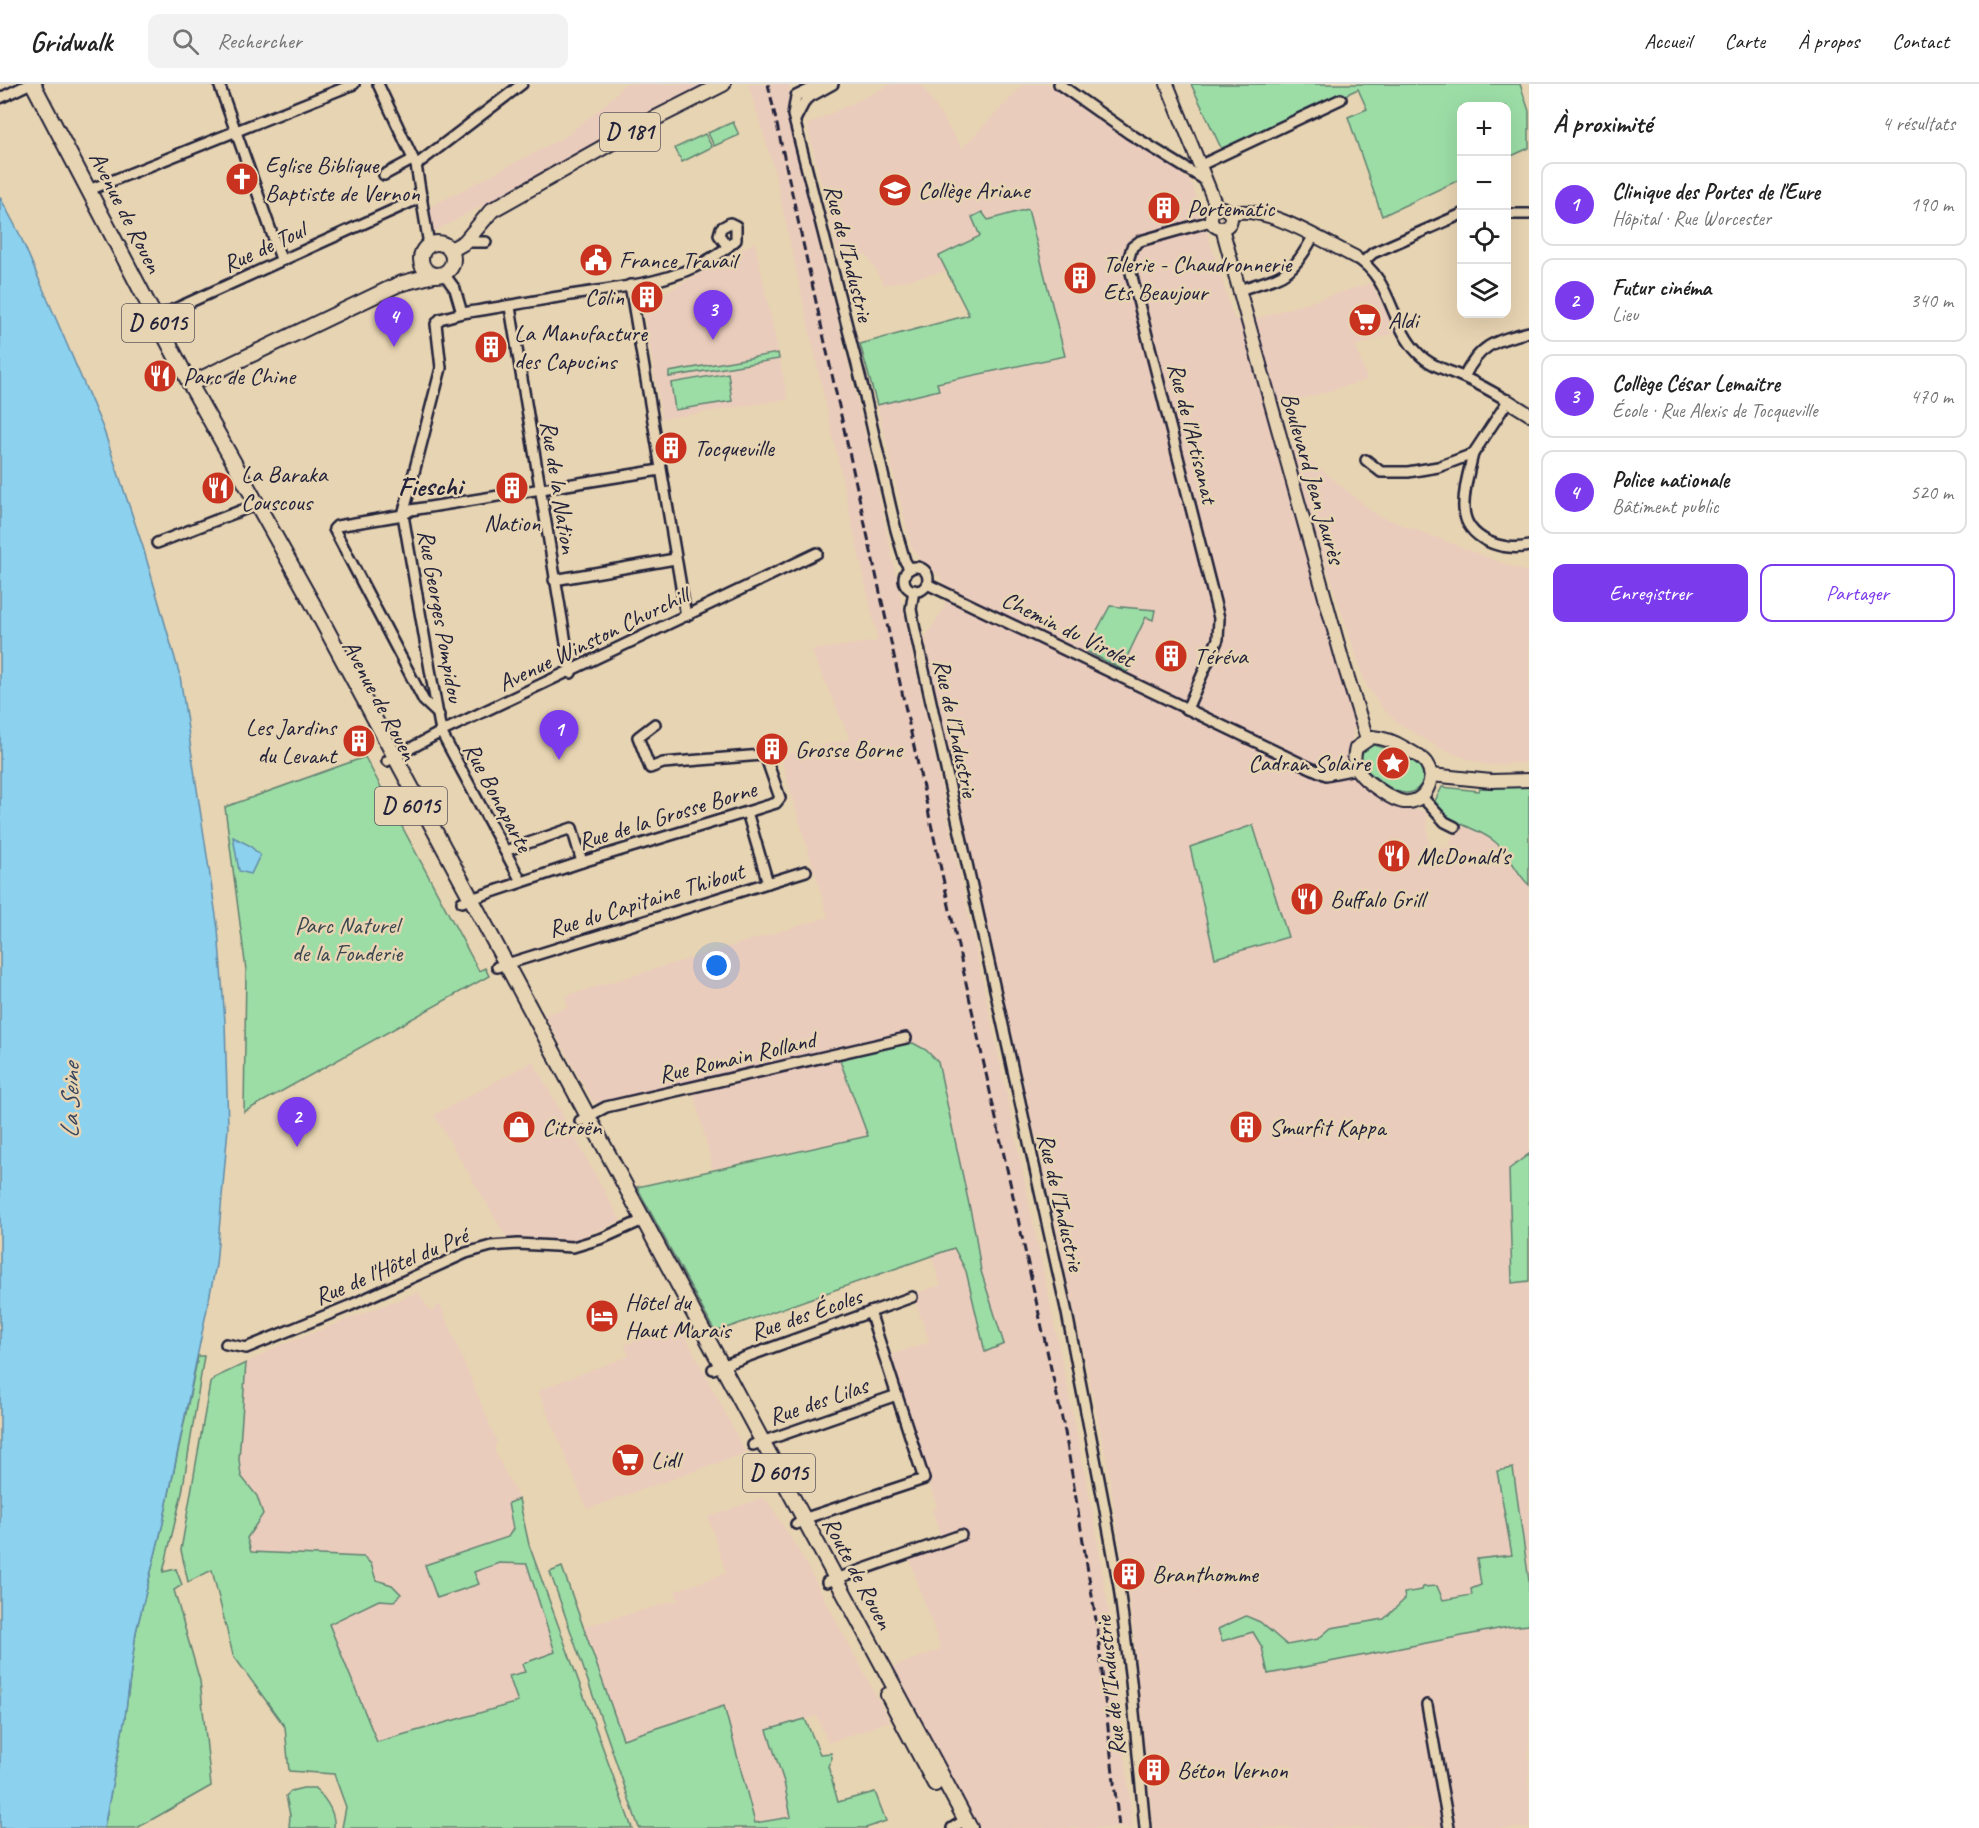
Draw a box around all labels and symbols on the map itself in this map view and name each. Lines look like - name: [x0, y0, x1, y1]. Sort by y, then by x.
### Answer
- road number: D 181: [600, 113, 660, 151]
- street label: Avenue de Rouen: [83, 146, 170, 279]
- place label: Eglise Biblique Baptiste de Vernon: [265, 150, 420, 208]
- church icon: Eglise Biblique Baptiste de Vernon: [224, 161, 260, 197]
- school or university icon: Collège Ariane: [877, 172, 913, 208]
- place label: Collège Ariane: [918, 175, 1032, 205]
- street label: Rue de l'Industrie: [817, 181, 881, 327]
- building icon: Portematic: [1146, 190, 1182, 226]
- place label: Portematic: [1187, 193, 1276, 223]
- street label: Rue de Toul: [218, 213, 314, 279]
- public building icon: France Travail: [578, 242, 614, 278]
- place label: France Travail: [619, 245, 740, 275]
- place label: Tolerie - Chaudronnerie Ets Beaujour: [1103, 249, 1293, 307]
- building icon: Tolerie - Chaudronnerie Ets Beaujour: [1062, 260, 1098, 296]
- building icon: Colin: [629, 279, 665, 315]
- place label: Colin: [585, 282, 624, 312]
- pin: 3: [694, 290, 732, 340]
- pin: 4: [374, 298, 414, 347]
- supermarket icon: Aldi: [1347, 302, 1383, 338]
- road number: D 6015: [122, 304, 194, 342]
- place label: Aldi: [1388, 305, 1421, 335]
- place label: La Manufacture des Capucins: [514, 318, 649, 376]
- building icon: La Manufacture des Capucins: [473, 329, 509, 365]
- restaurant icon: Parc de Chine: [142, 358, 178, 394]
- street label: Rue de l'Artisanat: [1161, 360, 1225, 508]
- place label: Parc de Chine: [183, 361, 297, 391]
- street label: Boulevard Jean Jaurès: [1274, 389, 1353, 570]
- street label: Rue de la Nation: [534, 419, 584, 557]
- building icon: Tocqueville: [653, 430, 689, 466]
- place label: Tocqueville: [694, 433, 776, 463]
- place label: La Baraka Couscous: [241, 459, 329, 517]
- district label: Fieschi: [398, 469, 466, 503]
- restaurant icon: La Baraka Couscous: [200, 470, 236, 506]
- building icon: Nation: [494, 470, 530, 506]
- place label: Nation: [484, 508, 540, 538]
- street label: Rue Georges Pompidou: [411, 527, 471, 707]
- street label: Avenue Winston Churchill: [493, 578, 697, 698]
- street label: Chemin du Virolet: [997, 584, 1141, 675]
- street label: Avenue de Rouen: [336, 634, 425, 767]
- building icon: Téréva: [1153, 638, 1189, 674]
- place label: Téréva: [1194, 641, 1249, 671]
- street label: Rue de l'Industrie: [927, 656, 986, 802]
- pin: 1: [540, 710, 578, 760]
- place label: Les Jardins du Levant: [245, 712, 338, 770]
- building icon: Les Jardins du Levant: [341, 723, 377, 759]
- building icon: Grosse Borne: [754, 731, 790, 767]
- place label: Grosse Borne: [795, 734, 904, 764]
- street label: Rue Bonaparte: [457, 737, 540, 859]
- place icon: Cadran Solaire: [1375, 745, 1411, 781]
- place label: Cadran Solaire: [1248, 748, 1372, 778]
- street label: Rue de la Grosse Borne: [574, 773, 762, 856]
- road number: D 6015: [375, 787, 447, 825]
- restaurant icon: McDonald's: [1376, 838, 1412, 874]
- place label: McDonald's: [1417, 841, 1513, 871]
- street label: Rue du Capitaine Thibout: [545, 855, 749, 944]
- restaurant icon: Buffalo Grill: [1289, 881, 1325, 917]
- place label: Buffalo Grill: [1330, 884, 1428, 914]
- park label: Parc Naturel de la Fonderie: [292, 910, 404, 968]
- your location: [702, 951, 731, 980]
- street label: Rue Romain Rolland: [656, 1024, 822, 1090]
- water label: La Seine: [53, 1059, 87, 1139]
- pin: 2: [278, 1098, 316, 1147]
- shop icon: Citroën: [501, 1109, 537, 1145]
- building icon: Smurfit Kappa: [1228, 1109, 1264, 1145]
- place label: Citroën: [542, 1112, 603, 1142]
- place label: Smurfit Kappa: [1269, 1112, 1387, 1142]
- street label: Rue de l'Industrie: [1031, 1130, 1092, 1276]
- street label: Rue de l'Hôtel du Pré: [310, 1219, 476, 1312]
- street label: Rue des Écoles: [746, 1280, 867, 1347]
- place label: Hôtel du Haut Marais: [625, 1287, 732, 1345]
- hotel icon: Hôtel du Haut Marais: [584, 1298, 620, 1334]
- street label: Rue des Lilas: [765, 1369, 874, 1432]
- supermarket icon: Lidl: [610, 1442, 646, 1478]
- place label: Lidl: [651, 1445, 683, 1475]
- road number: D 6015: [743, 1454, 815, 1492]
- street label: Route de Rouen: [816, 1512, 901, 1635]
- building icon: Branthomme: [1111, 1556, 1147, 1592]
- place label: Branthomme: [1152, 1559, 1260, 1589]
- street label: Rue de l'Industrie: [1088, 1613, 1132, 1757]
- building icon: Béton Vernon: [1136, 1752, 1172, 1788]
- place label: Béton Vernon: [1177, 1755, 1288, 1785]

